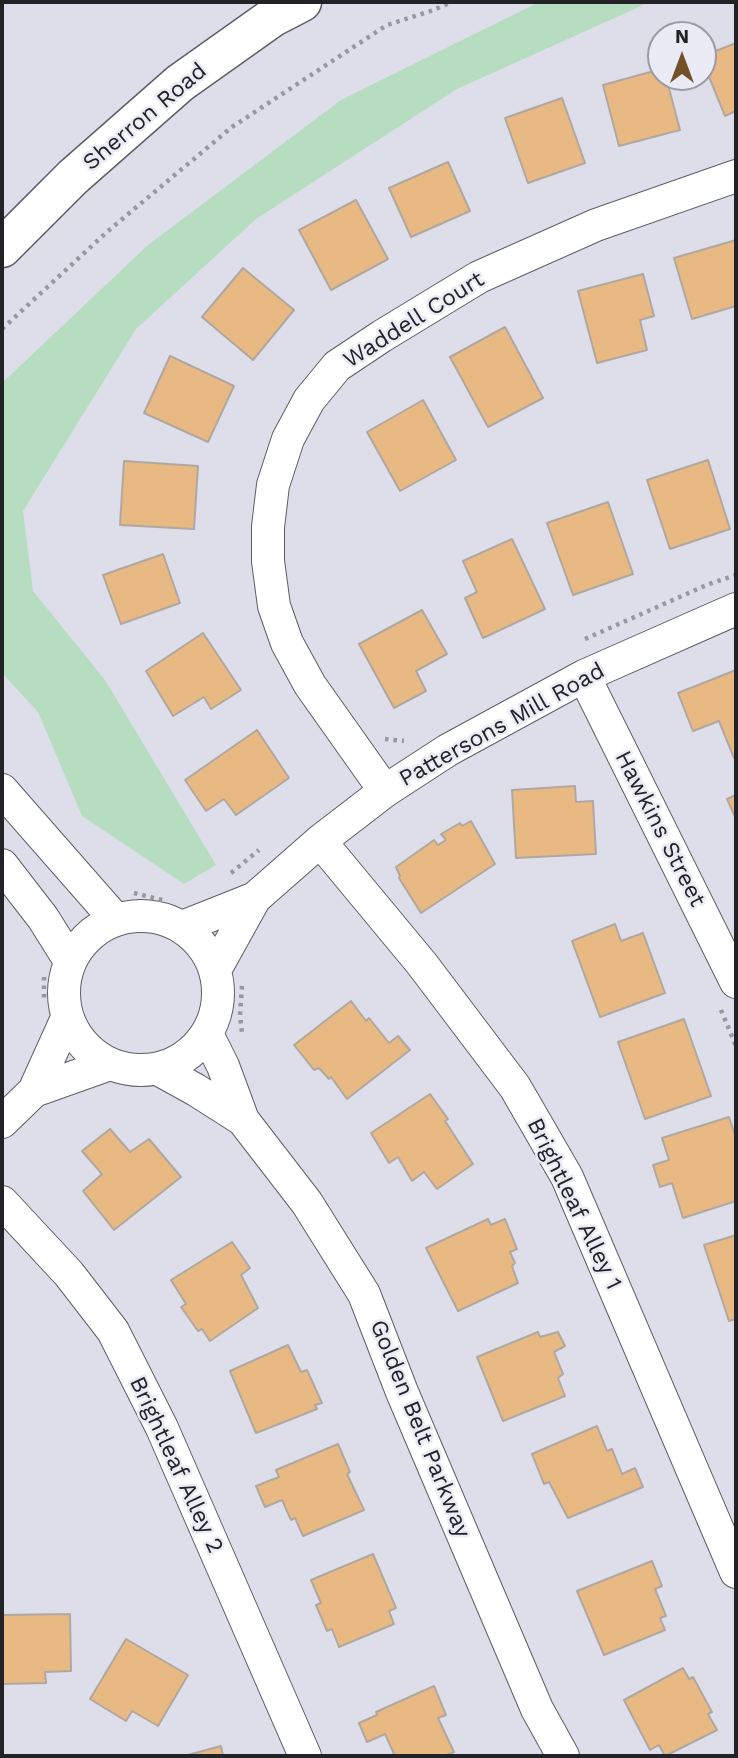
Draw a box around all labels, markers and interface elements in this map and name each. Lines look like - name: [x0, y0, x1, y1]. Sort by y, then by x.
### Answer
- north arrow: [647, 21, 717, 91]
- text: N: [675, 25, 689, 48]
- street label: Sherron Road: [78, 57, 212, 177]
- street label: Waddell Court: [339, 266, 489, 374]
- street label: Pattersons Mill Road: [395, 657, 609, 793]
- street label: Hawkins Street: [609, 746, 711, 912]
- street label: Brightleaf Alley 1: [521, 1114, 627, 1294]
- street label: Golden Belt Parkway: [364, 1316, 476, 1542]
- street label: Brightleaf Alley 2: [123, 1372, 229, 1558]

